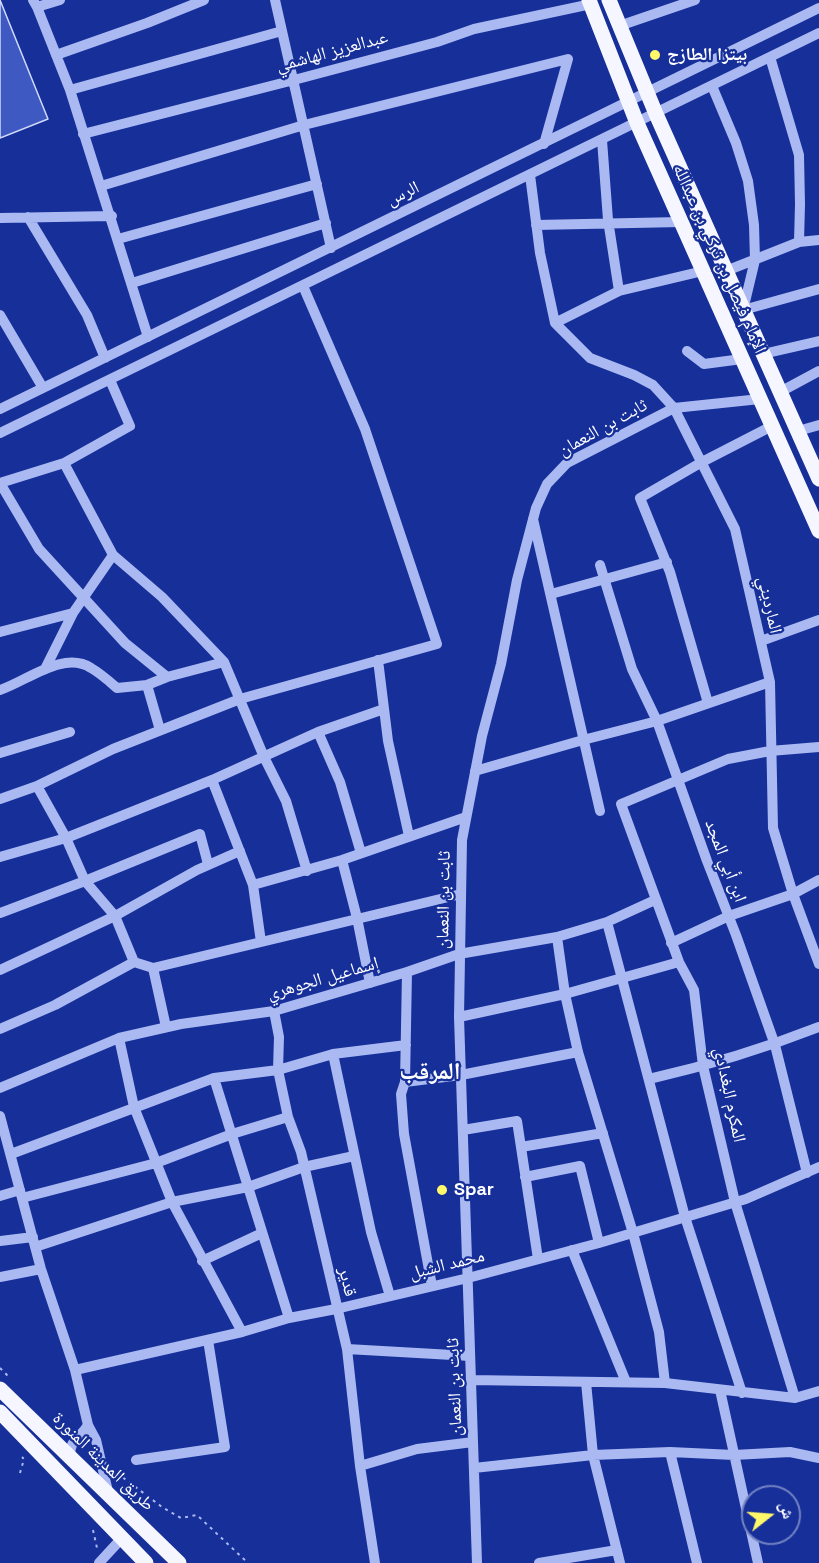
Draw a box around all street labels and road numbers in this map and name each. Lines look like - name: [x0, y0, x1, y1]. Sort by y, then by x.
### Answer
- street label: عبدالعزيز الهاشمي: [274, 27, 390, 77]
- street label: الإمام فيصل بن تركي بن عبدالله: [667, 161, 771, 357]
- street label: الرس: [383, 177, 423, 211]
- street label: ثابت بن النعمان: [555, 395, 651, 461]
- street label: المارديني: [752, 574, 786, 636]
- street label: ابن أبي المجد: [699, 817, 751, 905]
- street label: ثابت بن النعمان: [432, 851, 456, 949]
- street label: إسماعيل الجوهري: [265, 953, 381, 1005]
- street label: المكرم البغدادي: [708, 1045, 750, 1145]
- street label: محمد الشبل: [407, 1245, 487, 1285]
- street label: قدير: [333, 1265, 361, 1299]
- street label: ثابت بن النعمان: [442, 1337, 468, 1437]
- street label: طريق المدينة المنورة: [48, 1408, 158, 1516]

